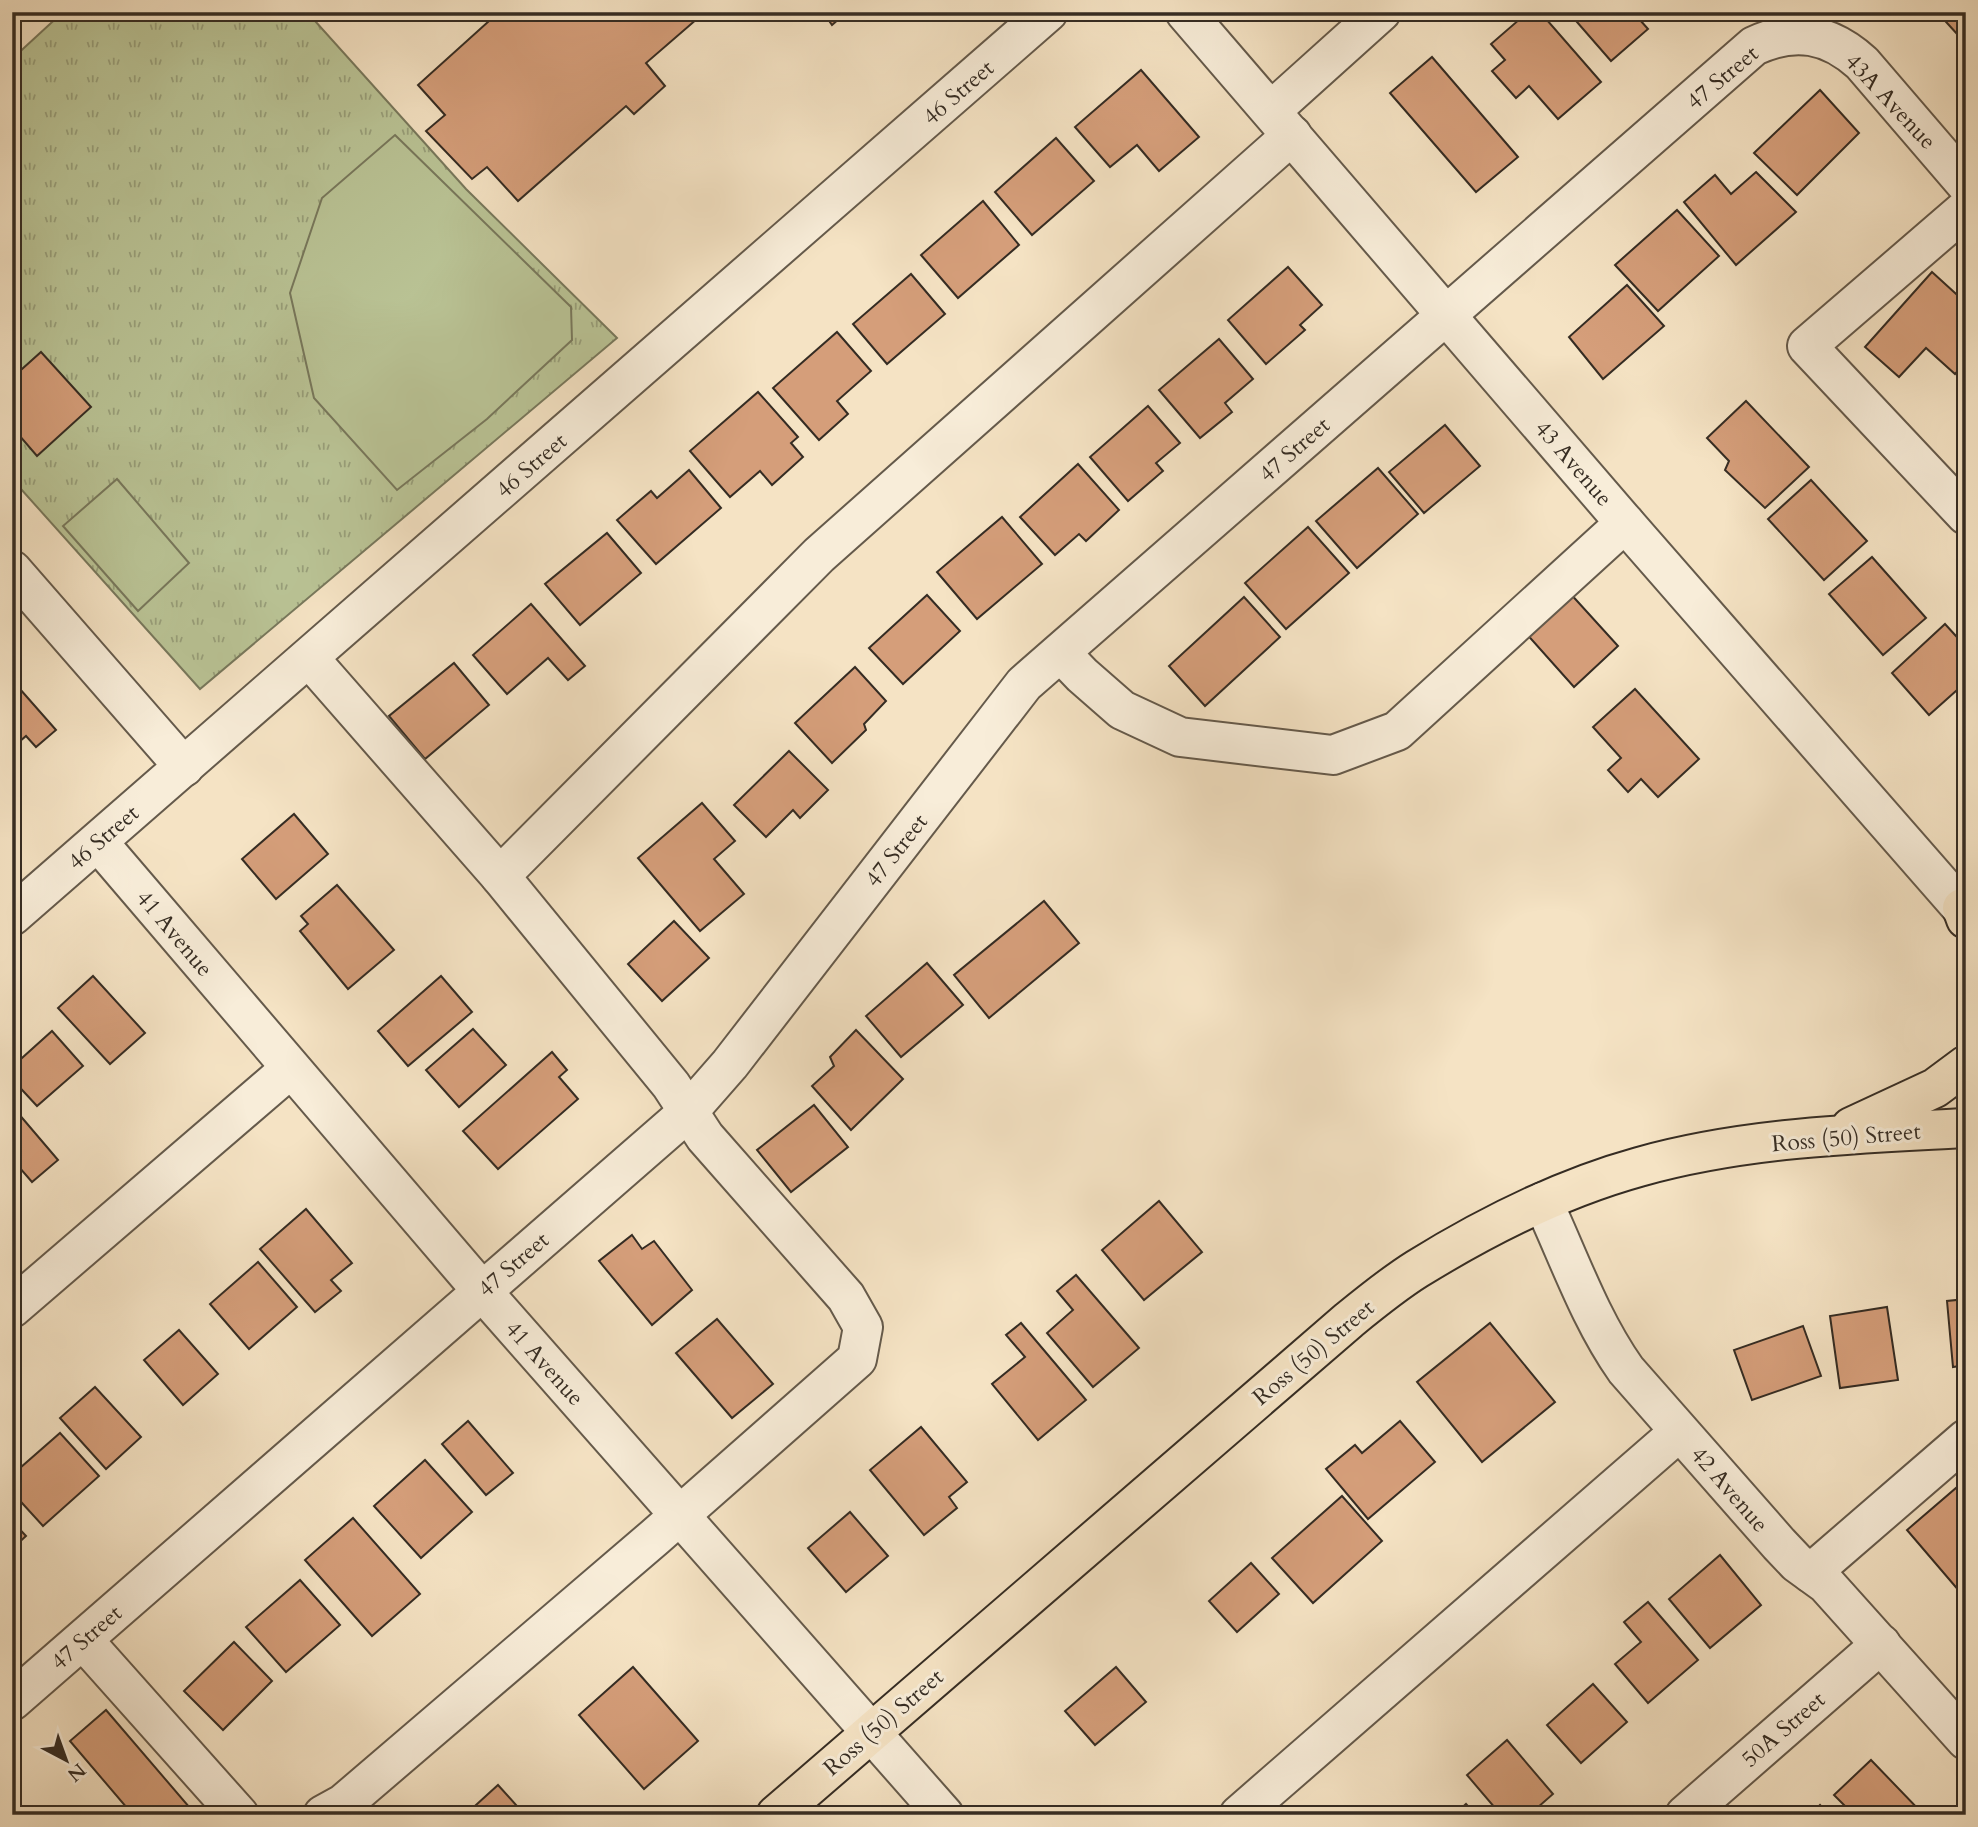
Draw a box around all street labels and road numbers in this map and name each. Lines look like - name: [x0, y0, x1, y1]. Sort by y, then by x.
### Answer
- street label: 47 Street: [1680, 38, 1765, 117]
- street label: 43A Avenue: [1838, 47, 1943, 156]
- street label: 46 Street: [916, 53, 1001, 132]
- street label: 47 Street: [1252, 410, 1337, 489]
- street label: 43 Avenue: [1528, 414, 1620, 513]
- street label: 46 Street: [489, 426, 574, 505]
- street label: 46 Street: [61, 798, 146, 877]
- street label: 47 Street: [858, 807, 935, 893]
- street label: 41 Avenue: [129, 883, 220, 983]
- street label: Ross (50) Street: [1770, 1116, 1922, 1159]
- street label: 47 Street: [471, 1225, 556, 1304]
- street label: Ross (50) Street: [1246, 1292, 1381, 1412]
- street label: 41 Avenue: [498, 1314, 591, 1412]
- street label: 42 Avenue: [1684, 1440, 1776, 1539]
- street label: 47 Street: [44, 1598, 129, 1677]
- street label: Ross (50) Street: [817, 1662, 950, 1783]
- street label: 50A Street: [1735, 1684, 1832, 1774]

